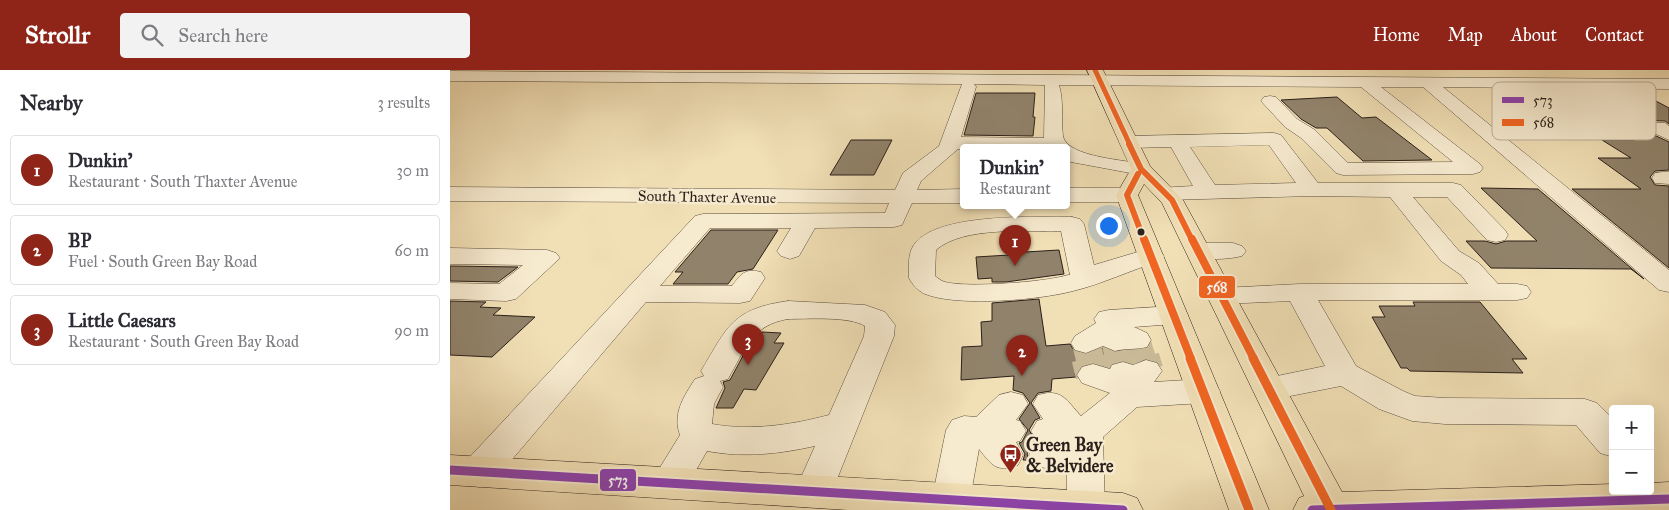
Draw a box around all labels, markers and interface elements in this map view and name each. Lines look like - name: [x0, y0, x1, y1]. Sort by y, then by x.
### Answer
- search box: [120, 13, 470, 58]
- text: Strollr: [25, 20, 90, 50]
- icon: search: [138, 21, 166, 49]
- text: Search here: [178, 24, 268, 47]
- text: Home: [1373, 24, 1420, 46]
- text: Map: [1448, 24, 1483, 46]
- text: About: [1511, 24, 1557, 46]
- text: Contact: [1585, 24, 1644, 46]
- legend: [1492, 82, 1656, 140]
- text: Nearby: [20, 90, 83, 116]
- text: 573: [1533, 92, 1553, 109]
- text: 3 results: [377, 93, 430, 112]
- text: 568: [1533, 114, 1554, 131]
- popup: [960, 144, 1070, 209]
- text: Dunkin': [68, 149, 132, 172]
- text: Dunkin': [979, 156, 1044, 179]
- text: 1: [34, 161, 40, 180]
- text: 30 m: [396, 161, 429, 180]
- text: Restaurant · South Thaxter Avenue: [68, 172, 297, 191]
- text: Restaurant: [979, 179, 1051, 198]
- street label: South Thaxter Avenue: [638, 187, 776, 207]
- your location: [1096, 213, 1122, 239]
- pin: 1: [999, 225, 1031, 266]
- unlabelled marker: [1136, 227, 1146, 237]
- text: BP: [68, 229, 91, 252]
- text: 2: [33, 241, 41, 260]
- text: 60 m: [395, 241, 429, 260]
- text: Fuel · South Green Bay Road: [68, 252, 257, 271]
- line badge: 568: [1198, 275, 1236, 299]
- text: 568: [1206, 279, 1228, 296]
- text: Little Caesars: [68, 309, 176, 332]
- text: 3: [34, 321, 40, 340]
- text: 90 m: [394, 321, 429, 340]
- pin: 3: [732, 324, 764, 365]
- text: Restaurant · South Green Bay Road: [68, 332, 299, 351]
- pin: 2: [1006, 335, 1038, 376]
- map controls: [1609, 405, 1654, 495]
- button: +: [1609, 405, 1654, 450]
- place label: Green Bay & Belvidere: [1026, 434, 1114, 477]
- bus stop icon: Green Bay & Belvidere: [998, 443, 1022, 474]
- button: −: [1609, 450, 1654, 495]
- line badge: 573: [599, 468, 637, 492]
- text: 573: [608, 472, 628, 490]

